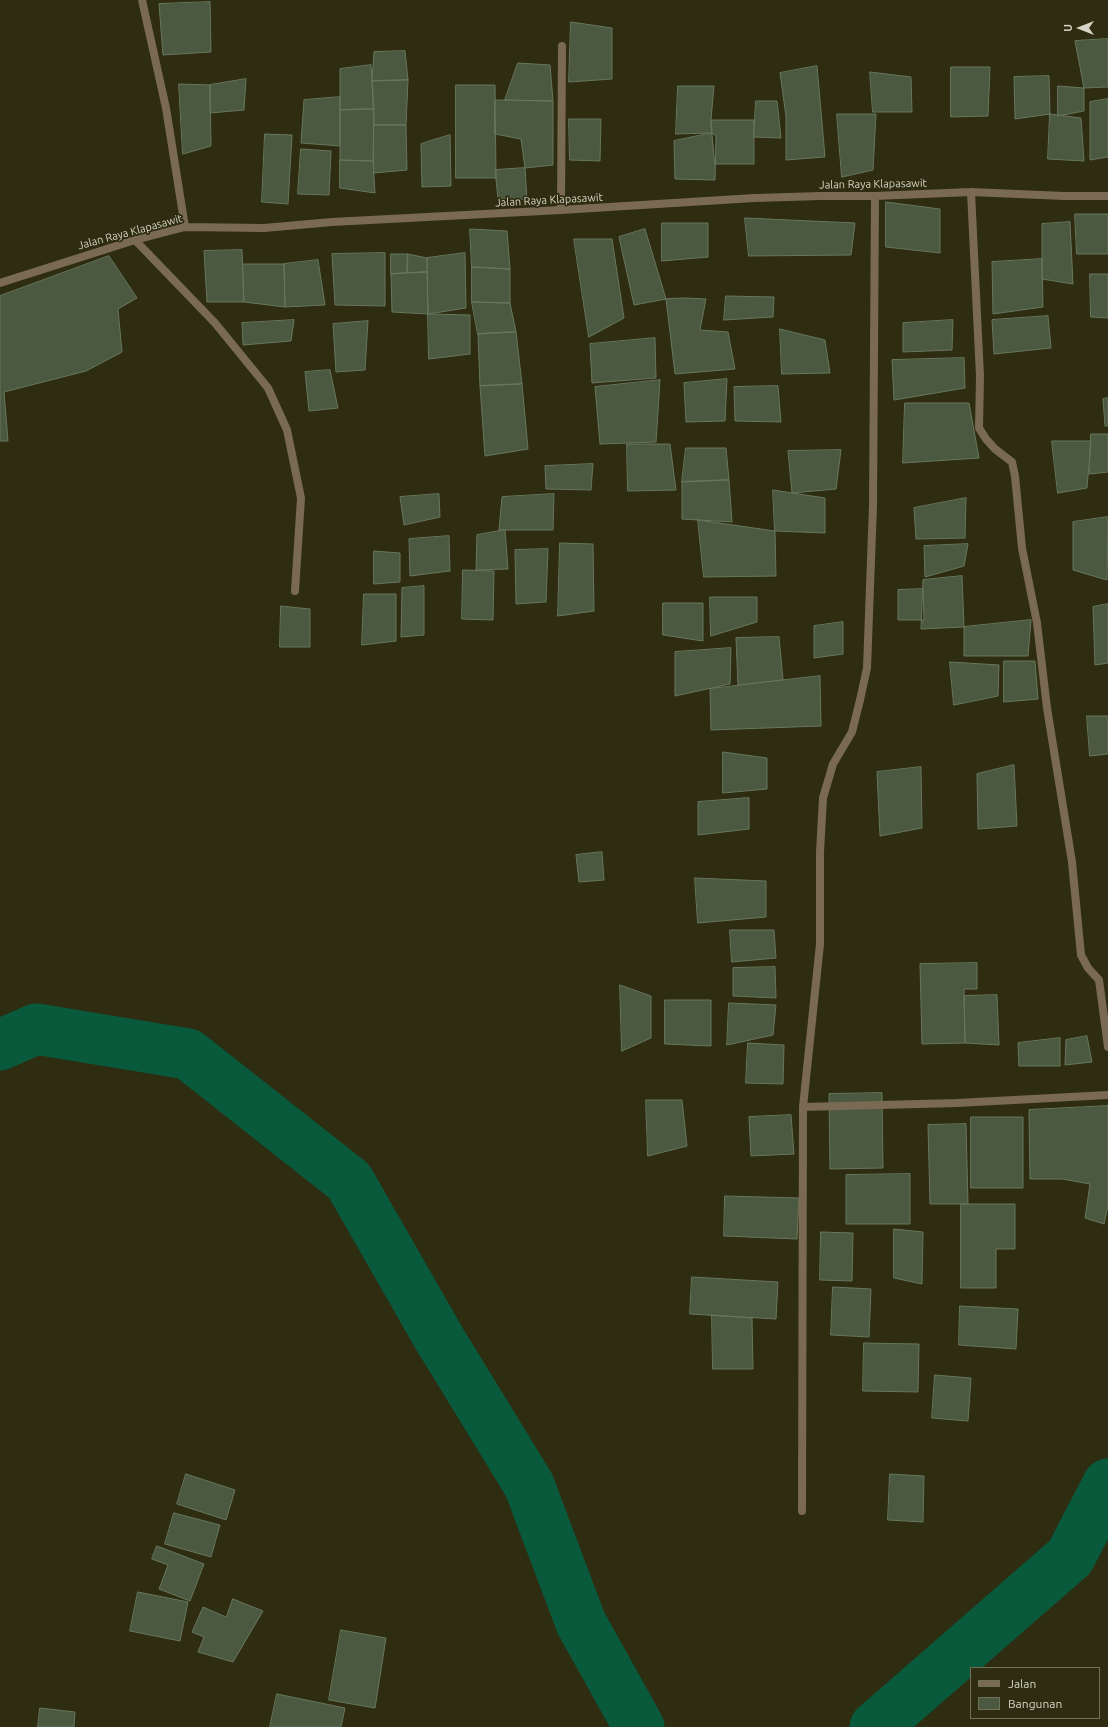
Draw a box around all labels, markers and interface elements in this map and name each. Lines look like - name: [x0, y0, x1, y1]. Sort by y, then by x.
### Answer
- north arrow: [1060, 8, 1100, 48]
- text: U: [1062, 24, 1074, 32]
- street label: Jalan Raya Klapasawit: [819, 176, 927, 192]
- street label: Jalan Raya Klapasawit: [495, 191, 603, 209]
- street label: Jalan Raya Klapasawit: [76, 212, 184, 252]
- legend: [970, 1667, 1100, 1719]
- text: Jalan: [1008, 1677, 1036, 1690]
- text: Bangunan: [1008, 1697, 1062, 1710]

